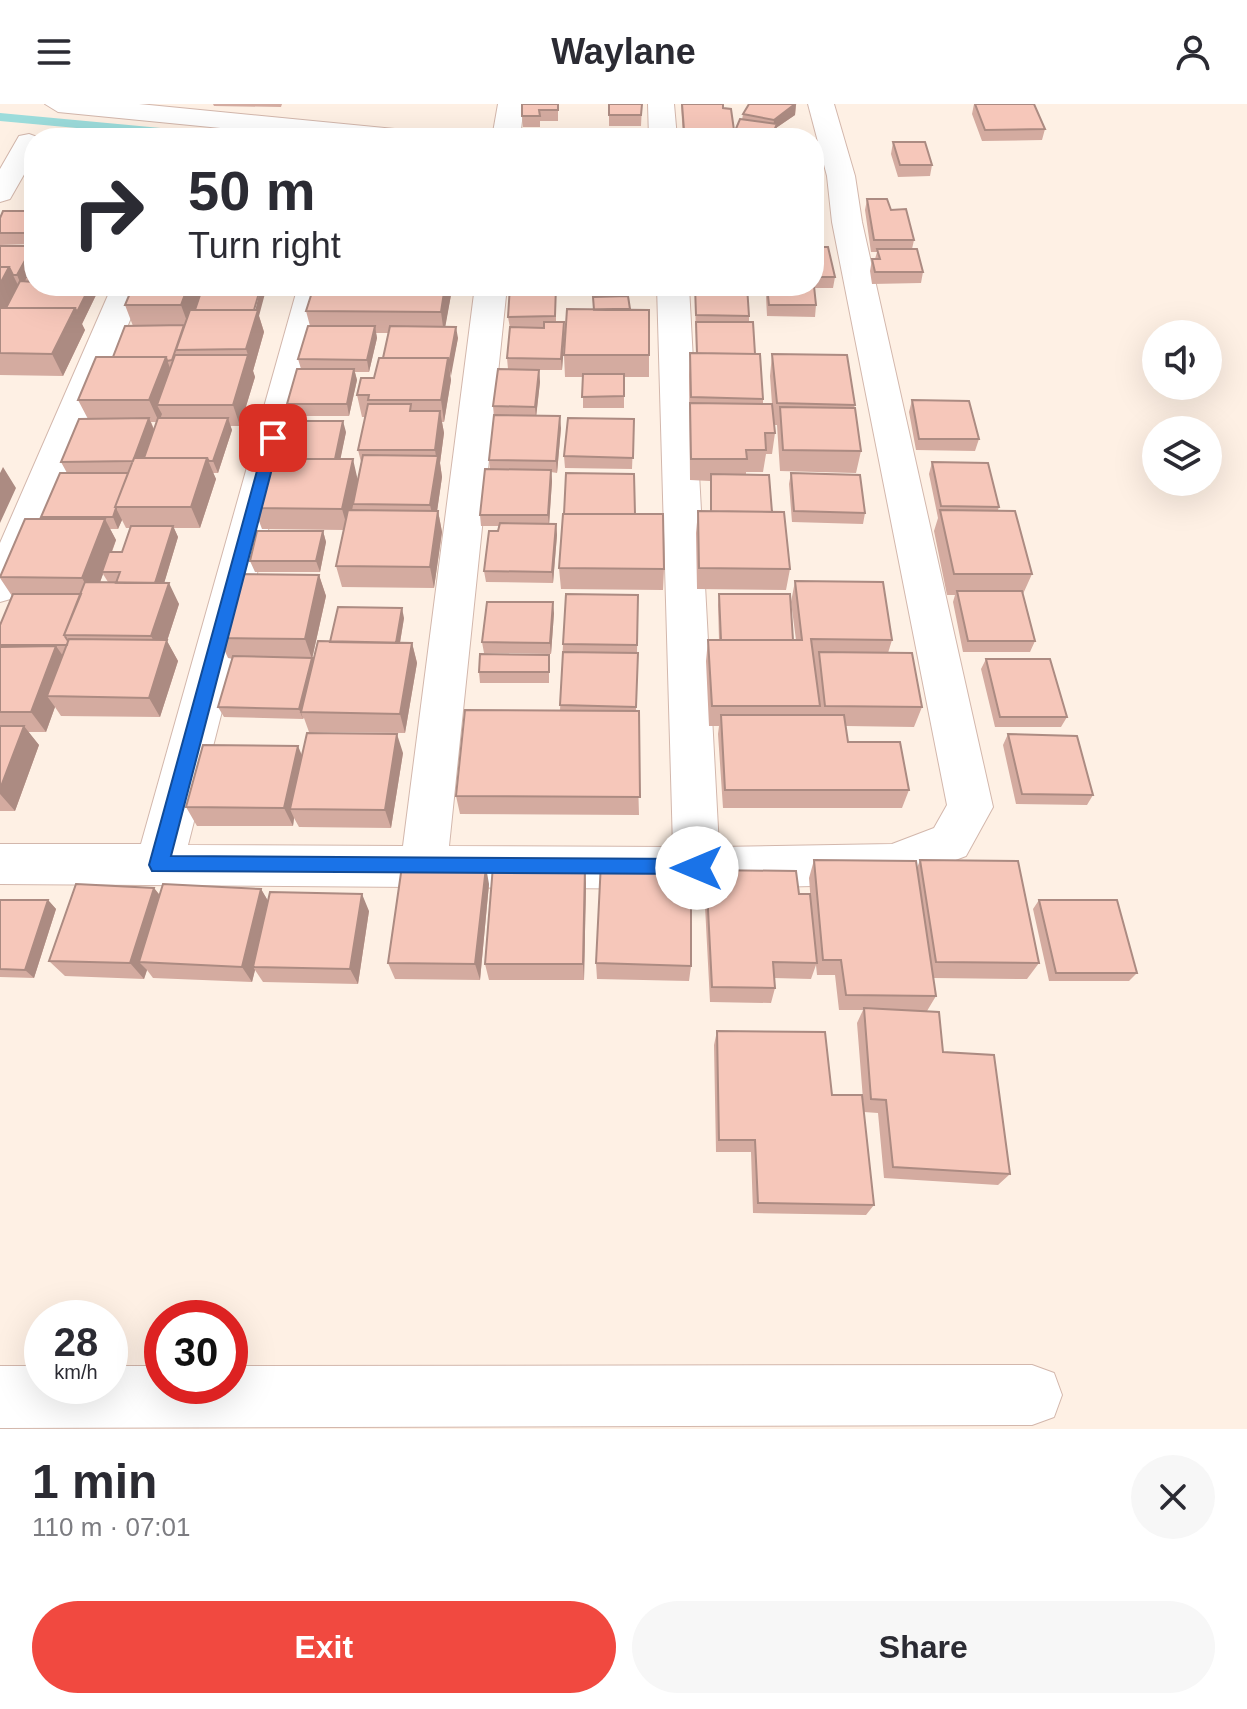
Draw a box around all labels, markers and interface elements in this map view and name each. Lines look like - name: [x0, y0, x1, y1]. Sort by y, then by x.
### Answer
- icon: menu: [32, 30, 76, 74]
- icon: person: [1171, 30, 1215, 74]
- text: Waylane: [551, 31, 696, 72]
- text: 50 m: [188, 159, 316, 222]
- icon: right: [56, 160, 160, 264]
- text: Turn right: [188, 225, 341, 266]
- map controls: [1142, 320, 1222, 496]
- button: sound: [1142, 320, 1222, 400]
- pin: [239, 404, 307, 472]
- icon: arrive: [251, 416, 295, 460]
- button: layers: [1142, 416, 1222, 496]
- position arrow: [655, 826, 739, 910]
- speed limit sign: 30: [144, 1300, 248, 1404]
- text: 28: [54, 1320, 98, 1364]
- text: km/h: [54, 1361, 98, 1383]
- text: 1 min: [32, 1455, 157, 1508]
- button: close: [1131, 1455, 1215, 1539]
- text: 110 m · 07:01: [32, 1512, 191, 1542]
- button: Exit: [32, 1601, 616, 1693]
- button: Share: [632, 1601, 1215, 1693]

